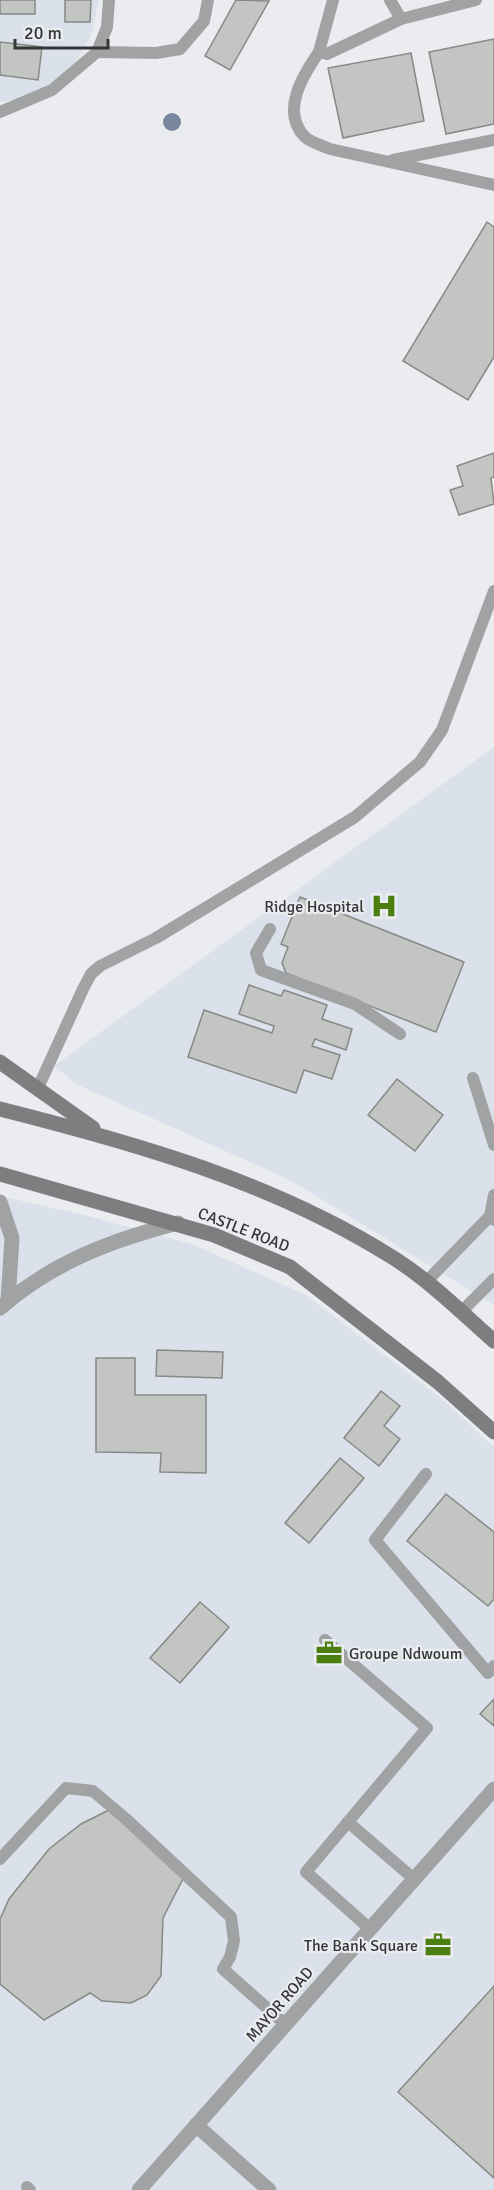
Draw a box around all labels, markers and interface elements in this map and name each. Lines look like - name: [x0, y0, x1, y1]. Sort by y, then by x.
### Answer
- scale bar: [15, 12, 108, 50]
- text: 20 m: [24, 22, 62, 44]
- hospital icon: Ridge Hospital: [369, 891, 399, 921]
- place label: Ridge Hospital: [264, 897, 364, 917]
- street label: CASTLE ROAD: [195, 1203, 292, 1257]
- office icon: Groupe Ndwoum: [314, 1638, 344, 1668]
- place label: Groupe Ndwoum: [349, 1644, 462, 1664]
- office icon: The Bank Square: [423, 1930, 453, 1960]
- place label: The Bank Square: [304, 1936, 418, 1956]
- street label: MAYOR ROAD: [242, 1963, 318, 2046]

